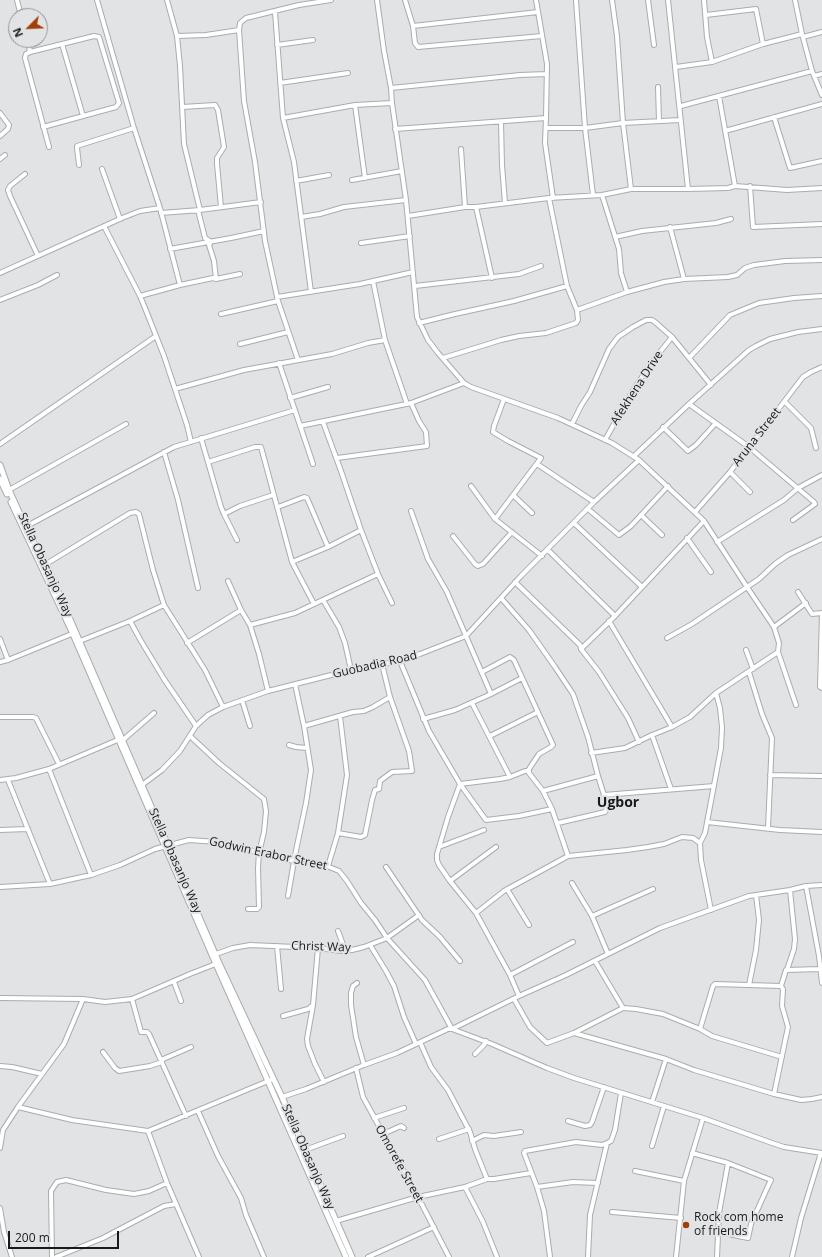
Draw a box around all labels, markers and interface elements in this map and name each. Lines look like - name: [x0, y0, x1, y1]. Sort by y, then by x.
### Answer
- north arrow: [8, 8, 48, 48]
- text: N: [9, 26, 26, 40]
- street label: Afekhena Drive: [608, 348, 666, 428]
- street label: Aruna Street: [730, 405, 784, 469]
- street label: Stella Obasanjo Way: [14, 510, 76, 620]
- street label: Guobadia Road: [331, 648, 419, 682]
- district label: Ugbor: [597, 795, 639, 811]
- street label: Stella Obasanjo Way: [145, 806, 205, 916]
- street label: Godwin Erabor Street: [208, 834, 328, 874]
- street label: Christ Way: [291, 939, 351, 955]
- street label: Stella Obasanjo Way: [278, 1102, 338, 1212]
- street label: Omorefe Street: [372, 1123, 426, 1205]
- place label: Rock com home of friends: [694, 1211, 783, 1239]
- marker: Rock com home of friends: [681, 1220, 691, 1230]
- scale bar: [10, 1223, 121, 1249]
- text: 200 m: [15, 1229, 50, 1246]

